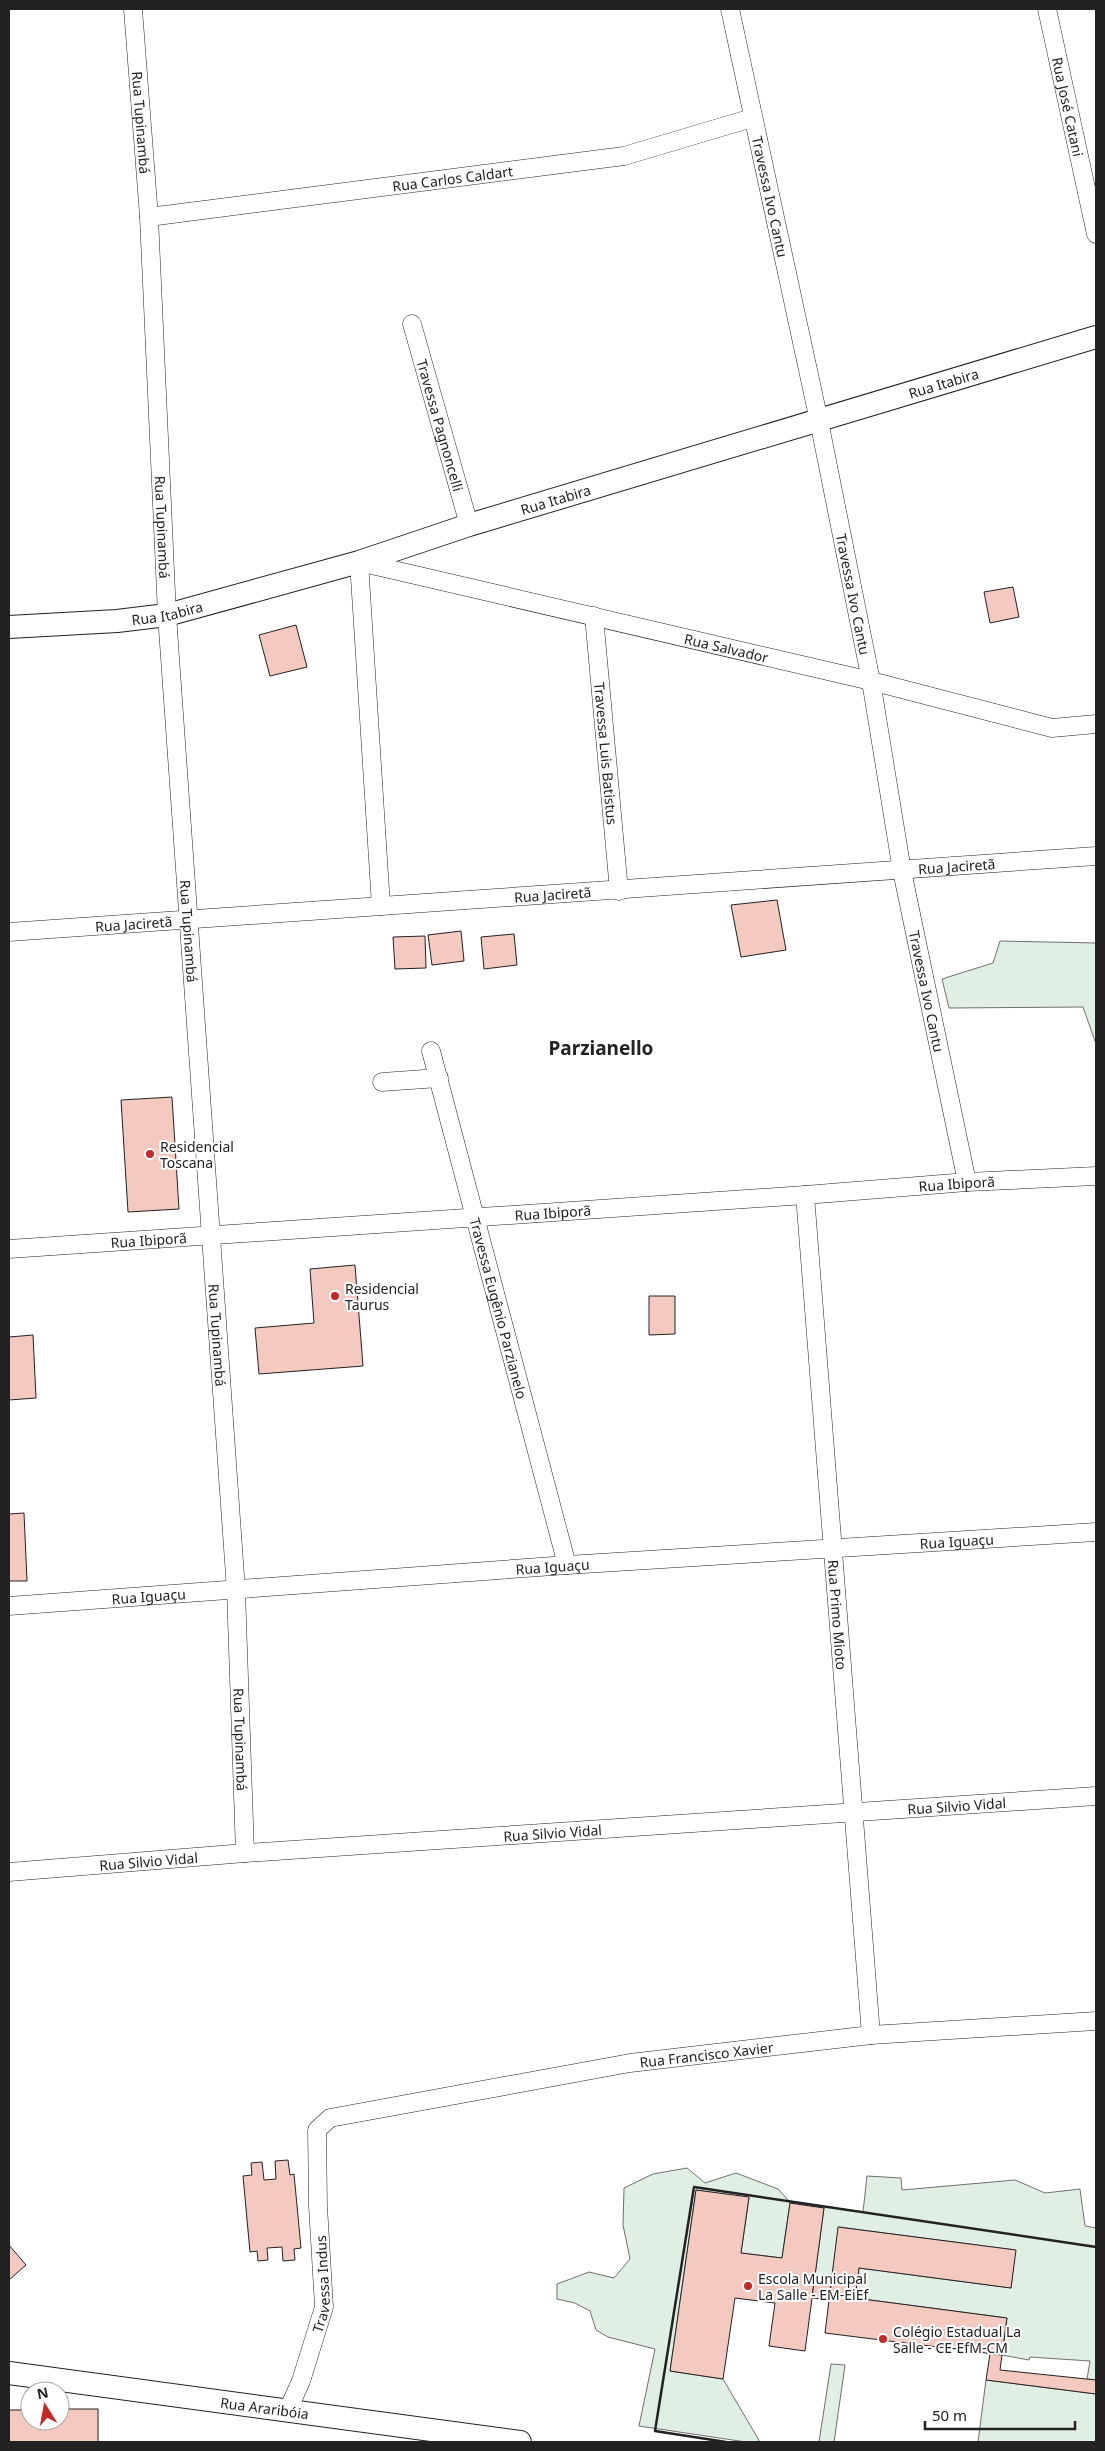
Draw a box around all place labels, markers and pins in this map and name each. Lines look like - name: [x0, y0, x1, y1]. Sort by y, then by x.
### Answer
- place label: Residencial Toscana: [160, 1137, 234, 1172]
- marker: Residencial Toscana: [144, 1148, 156, 1160]
- place label: Residencial Taurus: [345, 1279, 419, 1314]
- marker: Residencial Taurus: [329, 1290, 341, 1302]
- place label: Escola Municipal La Salle - EM-EiEf: [758, 2269, 869, 2304]
- marker: Escola Municipal La Salle - EM-EiEf: [742, 2280, 754, 2292]
- place label: Colégio Estadual La Salle - CE-EfM-CM: [893, 2322, 1021, 2357]
- marker: Colégio Estadual La Salle - CE-EfM-CM: [877, 2333, 889, 2345]

